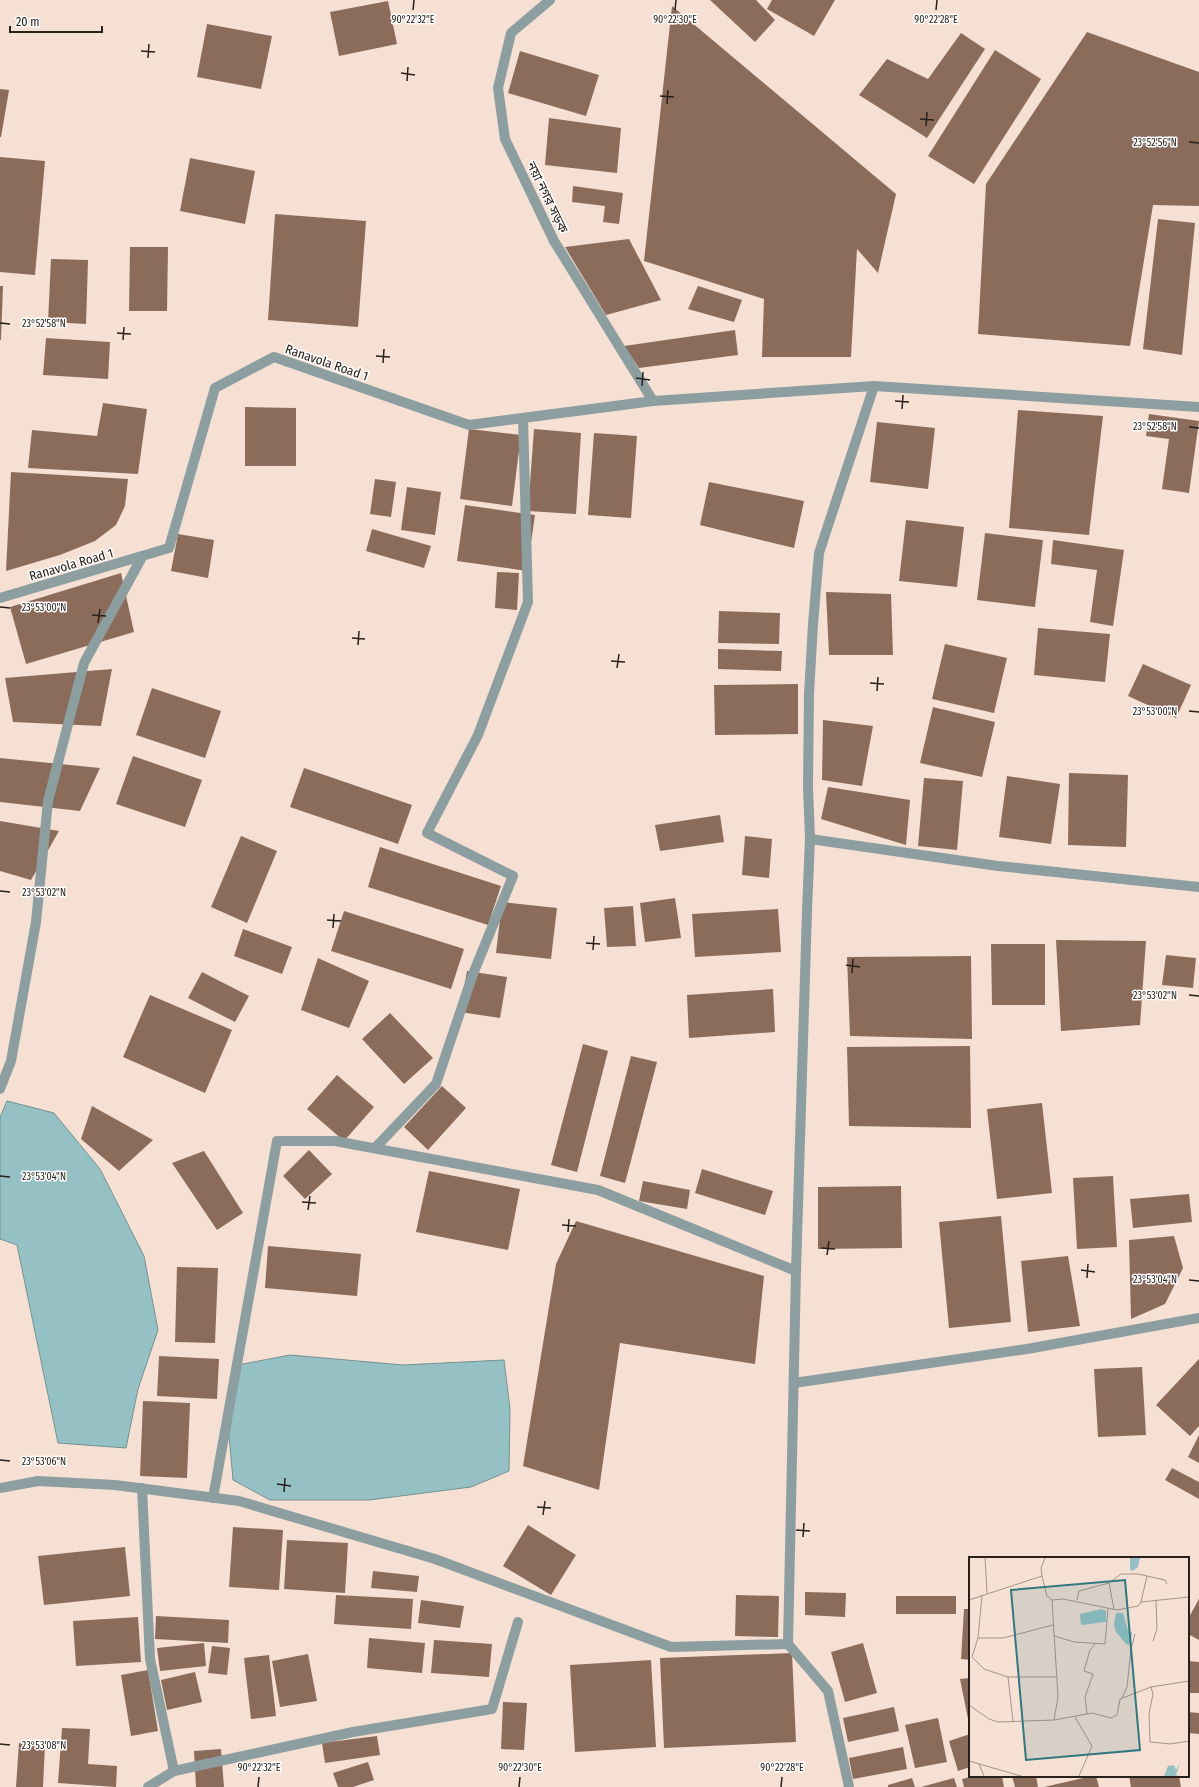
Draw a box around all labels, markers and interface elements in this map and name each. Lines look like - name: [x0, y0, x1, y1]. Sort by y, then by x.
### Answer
- scale bar: [10, 8, 102, 34]
- text: 90°22'32"E: [392, 14, 435, 26]
- text: 90°22'30"E: [653, 14, 697, 26]
- text: 90°22'28"E: [914, 14, 958, 26]
- text: 20 m: [16, 15, 40, 29]
- text: 23°52'56"N: [1133, 137, 1177, 149]
- street label: নয়া নগর সড়ক: [523, 158, 571, 236]
- text: 23°52'58"N: [22, 318, 66, 330]
- street label: Ranavola Road 1: [283, 341, 370, 384]
- text: 23°52'58"N: [1133, 421, 1177, 433]
- street label: Ranavola Road 1: [27, 545, 115, 584]
- text: 23°53'00"N: [22, 602, 66, 614]
- text: 23°53'00"N: [1133, 706, 1177, 718]
- text: 23°53'02"N: [22, 887, 66, 899]
- text: 23°53'02"N: [1133, 990, 1177, 1002]
- text: 23°53'04"N: [22, 1171, 66, 1183]
- text: 23°53'04"N: [1133, 1274, 1177, 1286]
- text: 23°53'06"N: [22, 1456, 66, 1468]
- inset map: [969, 1557, 1189, 1777]
- text: 23°53'08"N: [22, 1740, 66, 1752]
- text: 90°22'32"E: [238, 1762, 281, 1774]
- text: 90°22'30"E: [498, 1762, 542, 1774]
- text: 90°22'28"E: [760, 1762, 804, 1774]

